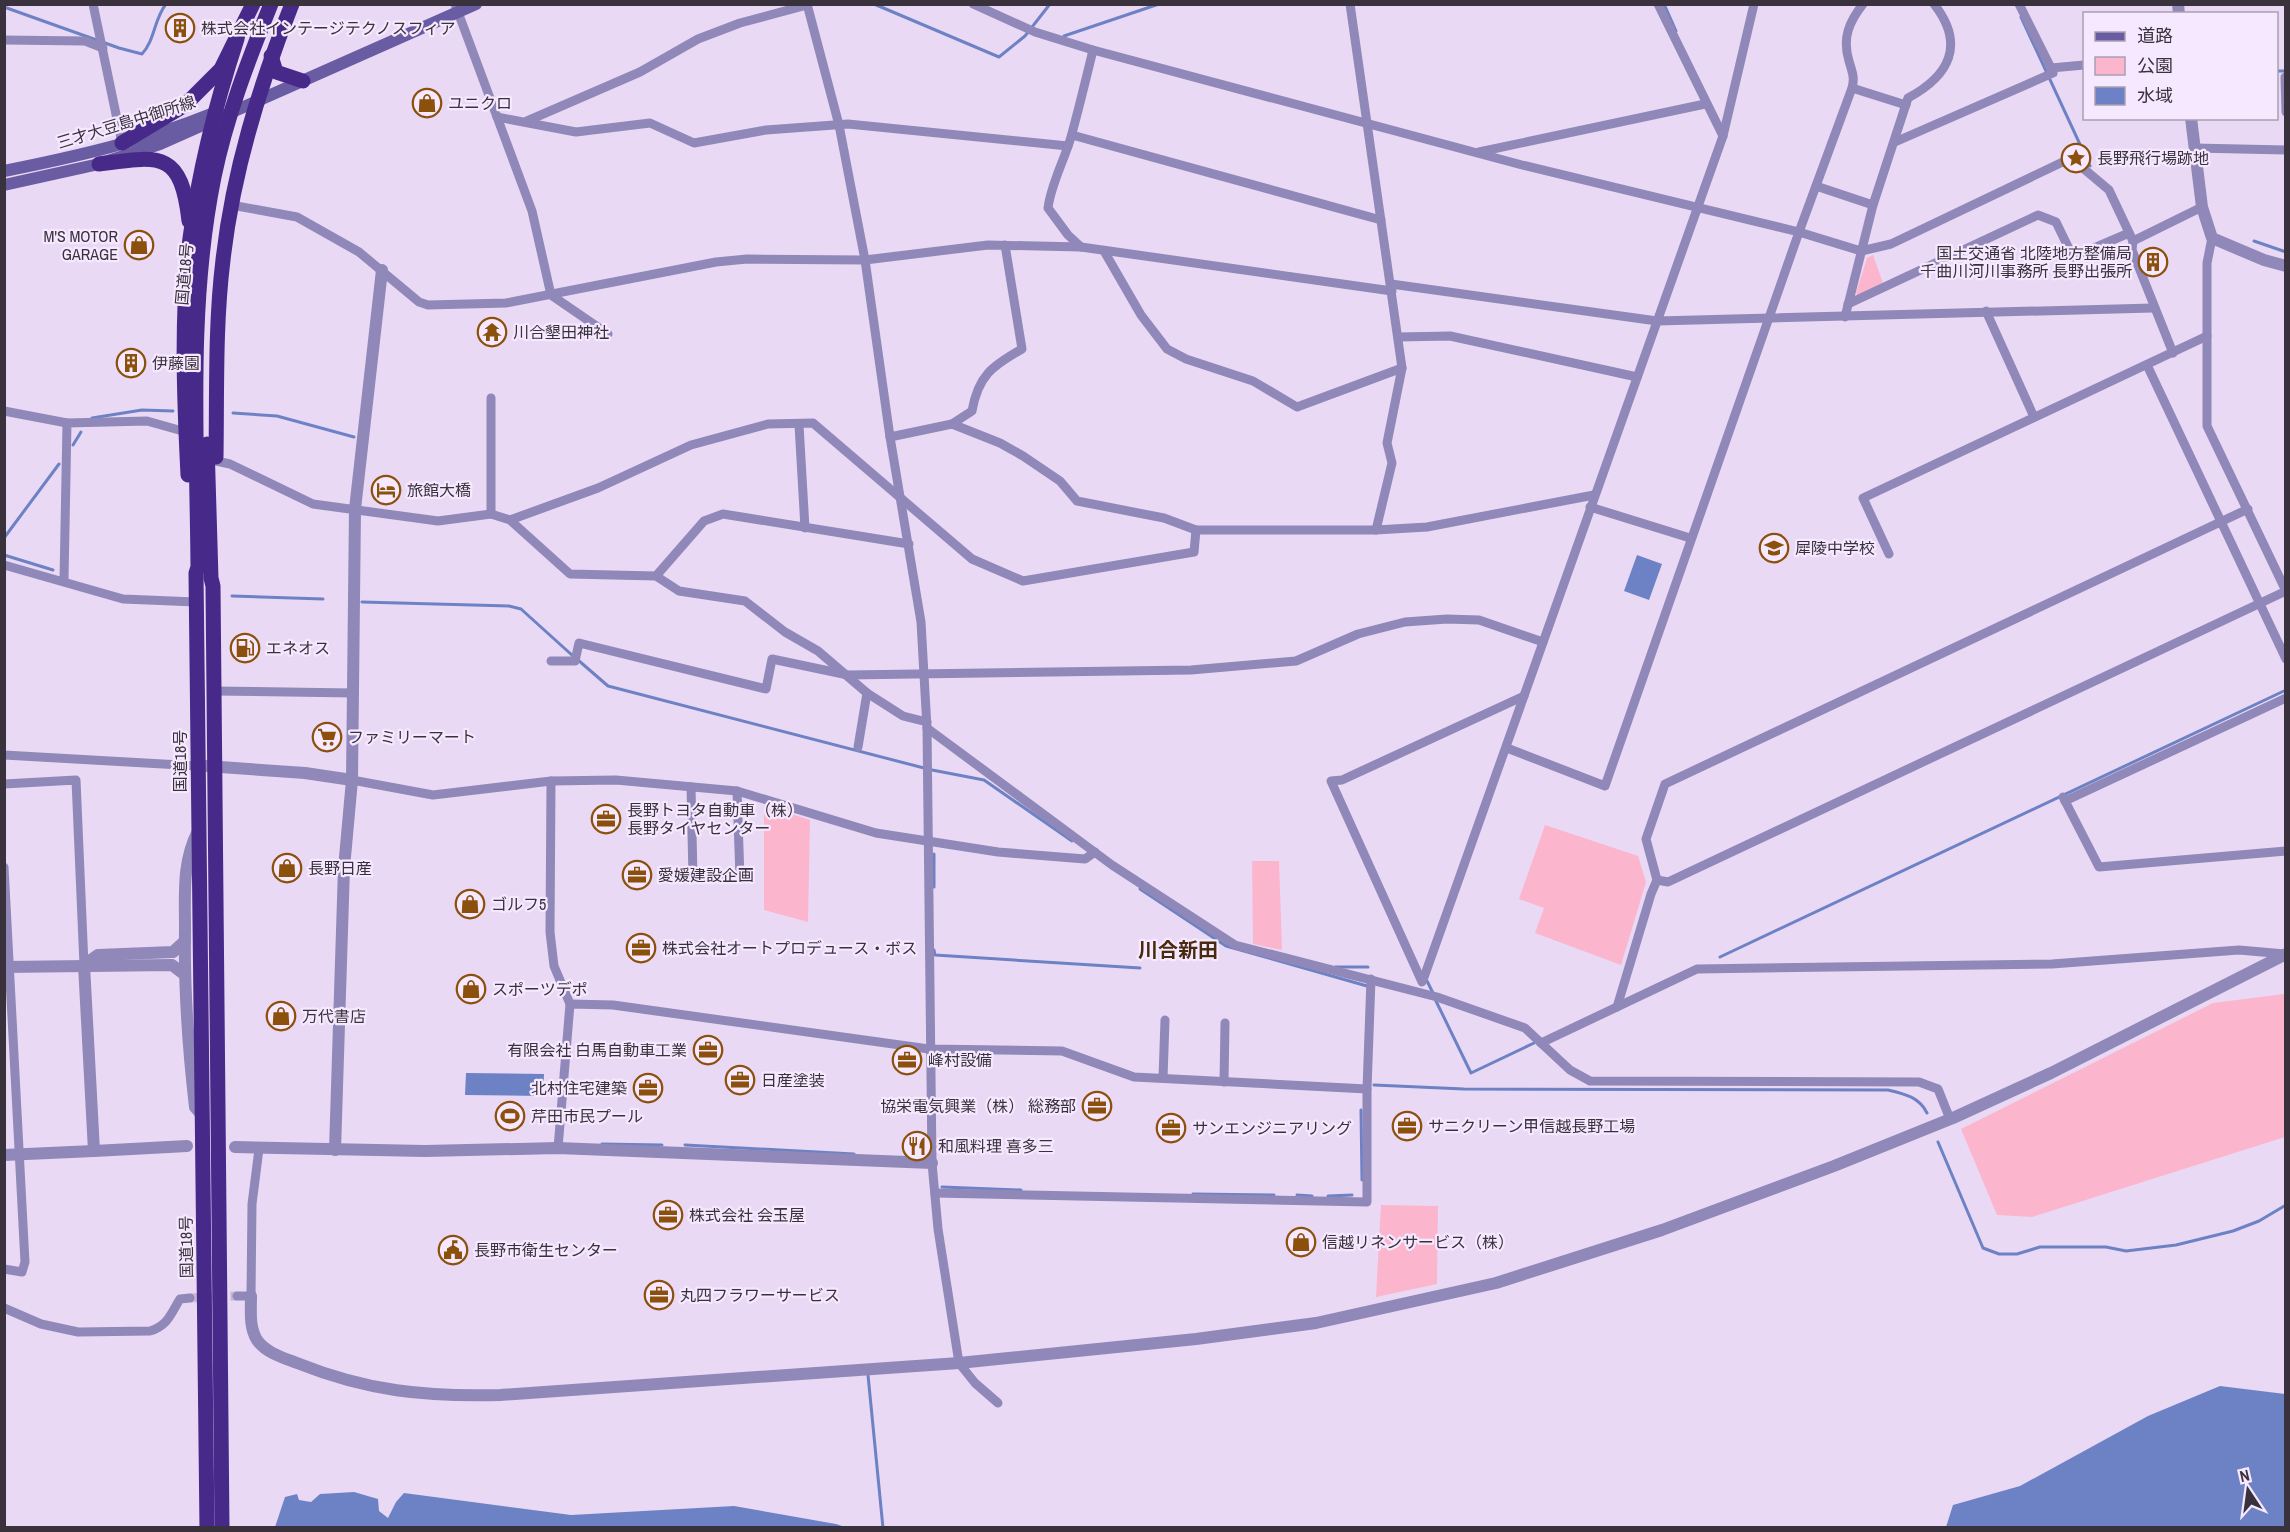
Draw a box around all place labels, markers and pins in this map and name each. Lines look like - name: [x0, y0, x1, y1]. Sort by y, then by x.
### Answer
- building icon: 株式会社インテージテクノスフィア: [164, 12, 196, 44]
- place label: 株式会社インテージテクノスフィア: [201, 17, 455, 39]
- shop icon: ユニクロ: [411, 87, 443, 119]
- place label: ユニクロ: [448, 92, 512, 114]
- place icon: 長野飛行場跡地: [2060, 142, 2092, 174]
- place label: 長野飛行場跡地: [2097, 147, 2209, 169]
- place label: M'S MOTOR GARAGE: [44, 225, 119, 265]
- shop icon: M'S MOTOR GARAGE: [123, 229, 155, 261]
- place label: 国土交通省 北陸地方整備局 千曲川河川事務所 長野出張所: [1920, 242, 2132, 282]
- building icon: 国土交通省 北陸地方整備局 千曲川河川事務所 長野出張所: [2137, 246, 2169, 278]
- temple icon: 川合墾田神社: [476, 316, 508, 348]
- place label: 川合墾田神社: [513, 321, 609, 343]
- building icon: 伊藤園: [115, 347, 147, 379]
- place label: 伊藤園: [152, 352, 200, 374]
- hotel icon: 旅館大橋: [370, 474, 402, 506]
- place label: 旅館大橋: [407, 479, 471, 501]
- school or university icon: 犀陵中学校: [1758, 532, 1790, 564]
- place label: 犀陵中学校: [1795, 537, 1875, 559]
- fuel station icon: エネオス: [229, 632, 261, 664]
- place label: エネオス: [266, 637, 330, 659]
- supermarket icon: ファミリーマート: [311, 721, 343, 753]
- place label: ファミリーマート: [348, 726, 476, 748]
- place label: 長野トヨタ自動車（株） 長野タイヤセンター: [627, 799, 803, 839]
- office icon: 長野トヨタ自動車（株） 長野タイヤセンター: [590, 803, 622, 835]
- shop icon: 長野日産: [271, 852, 303, 884]
- place label: 長野日産: [308, 857, 372, 879]
- office icon: 愛媛建設企画: [621, 859, 653, 891]
- place label: 愛媛建設企画: [658, 864, 754, 886]
- shop icon: ゴルフ5: [454, 888, 486, 920]
- place label: ゴルフ5: [491, 893, 546, 915]
- office icon: 株式会社オートプロデュース・ボス: [625, 932, 657, 964]
- place label: 株式会社オートプロデュース・ボス: [662, 937, 917, 959]
- shop icon: スポーツデポ: [455, 973, 487, 1005]
- place label: スポーツデポ: [492, 978, 588, 1000]
- shop icon: 万代書店: [265, 1000, 297, 1032]
- place label: 万代書店: [302, 1005, 366, 1027]
- office icon: 有限会社 白馬自動車工業: [692, 1034, 724, 1066]
- place label: 有限会社 白馬自動車工業: [507, 1039, 687, 1061]
- office icon: 峰村設備: [891, 1044, 923, 1076]
- place label: 峰村設備: [928, 1049, 992, 1071]
- office icon: 日産塗装: [724, 1064, 756, 1096]
- place label: 日産塗装: [761, 1069, 825, 1091]
- office icon: 北村住宅建築: [632, 1072, 664, 1104]
- place label: 北村住宅建築: [531, 1077, 627, 1099]
- office icon: 協栄電気興業（株） 総務部: [1081, 1090, 1113, 1122]
- place label: 協栄電気興業（株） 総務部: [880, 1095, 1076, 1117]
- sports icon: 芹田市民プール: [494, 1100, 526, 1132]
- place label: 芹田市民プール: [531, 1105, 643, 1127]
- office icon: サニクリーン甲信越長野工場: [1391, 1110, 1423, 1142]
- office icon: サンエンジニアリング: [1155, 1112, 1187, 1144]
- place label: サニクリーン甲信越長野工場: [1428, 1115, 1635, 1137]
- place label: サンエンジニアリング: [1192, 1117, 1352, 1139]
- restaurant icon: 和風料理 喜多三: [901, 1130, 933, 1162]
- place label: 和風料理 喜多三: [938, 1135, 1054, 1157]
- office icon: 株式会社 会玉屋: [652, 1199, 684, 1231]
- place label: 株式会社 会玉屋: [689, 1204, 805, 1226]
- shop icon: 信越リネンサービス（株）: [1285, 1226, 1317, 1258]
- place label: 信越リネンサービス（株）: [1322, 1231, 1514, 1253]
- public building icon: 長野市衛生センター: [437, 1234, 469, 1266]
- place label: 長野市衛生センター: [474, 1239, 618, 1261]
- office icon: 丸四フラワーサービス: [643, 1279, 675, 1311]
- place label: 丸四フラワーサービス: [680, 1284, 840, 1306]

